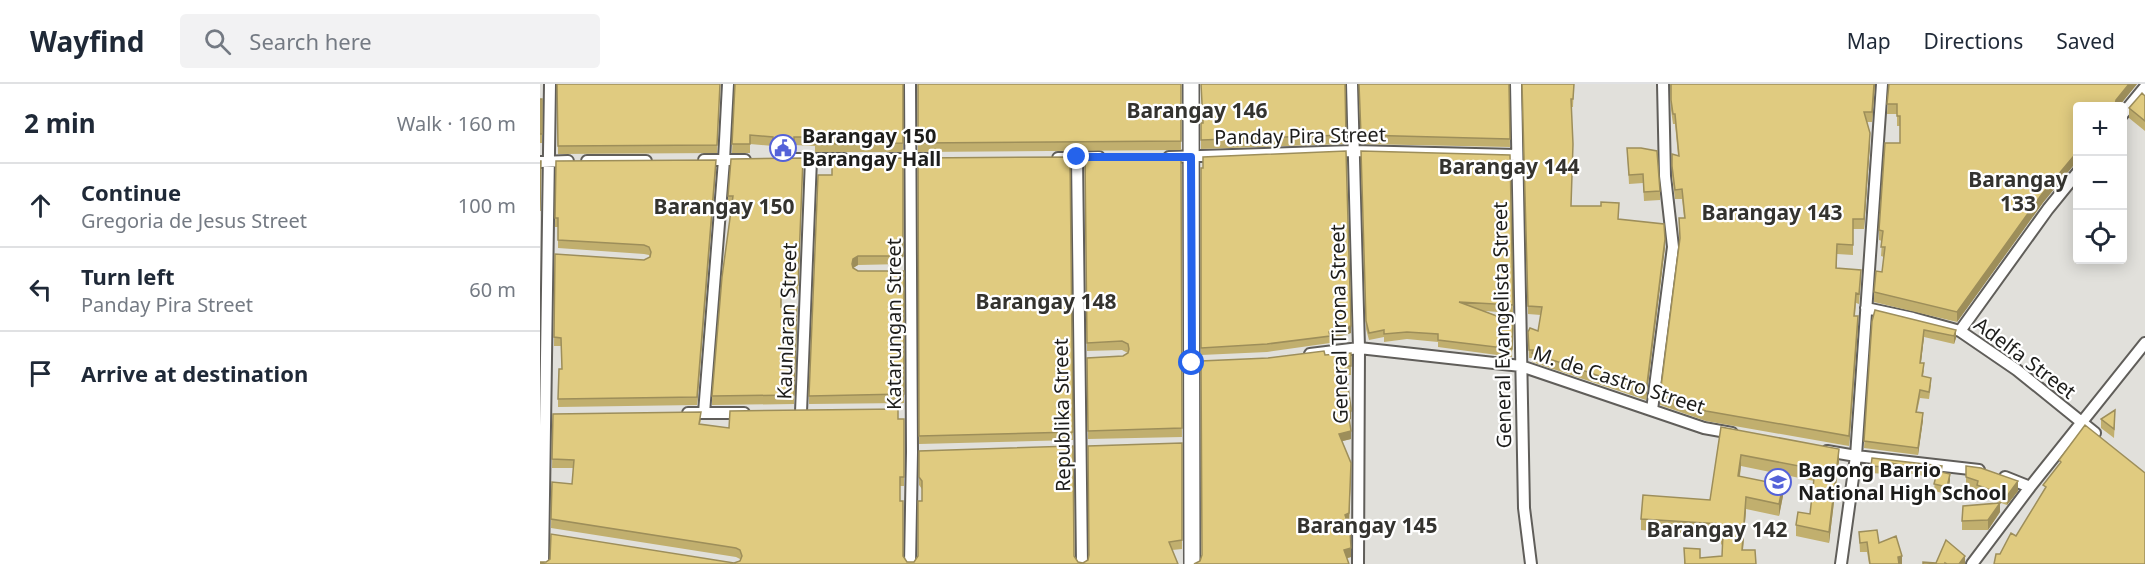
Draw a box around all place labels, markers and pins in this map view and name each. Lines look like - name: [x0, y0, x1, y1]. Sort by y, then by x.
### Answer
- place label: Barangay 150 Barangay Hall: [802, 122, 941, 172]
- public building icon: Barangay 150 Barangay Hall: [768, 133, 798, 163]
- place label: Bagong Barrio National High School: [1798, 456, 2007, 506]
- school or university icon: Bagong Barrio National High School: [1763, 467, 1793, 497]

